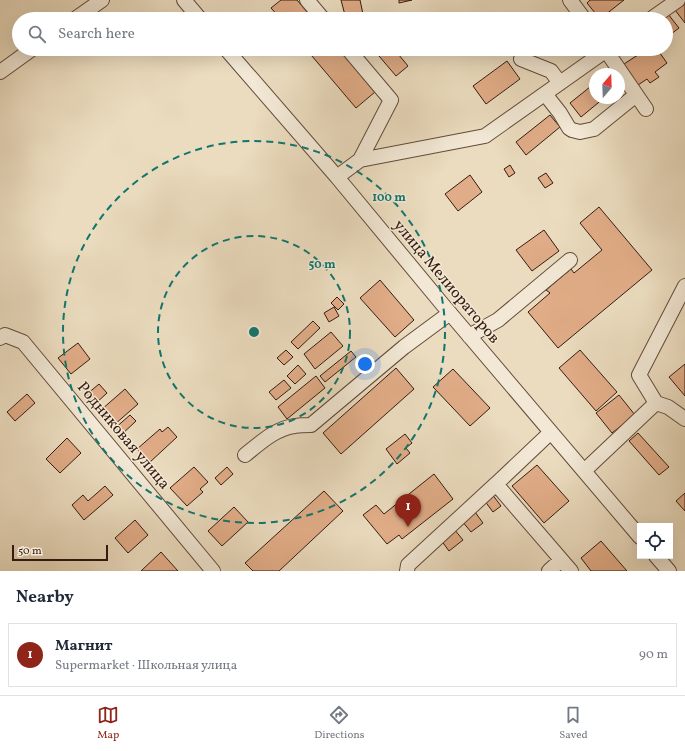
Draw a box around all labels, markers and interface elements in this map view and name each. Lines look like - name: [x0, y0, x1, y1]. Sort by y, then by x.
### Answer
- search box: [12, 12, 673, 56]
- icon: search: [26, 23, 48, 45]
- text: Search here: [58, 24, 135, 45]
- north arrow: [589, 68, 625, 104]
- text: 100 m: [372, 190, 406, 206]
- street label: улица Мелиораторов: [388, 215, 504, 349]
- text: 50 m: [308, 257, 336, 273]
- centre of rings: [247, 325, 261, 339]
- your location: [355, 354, 375, 374]
- street label: Родниковая улица: [71, 377, 175, 495]
- pin: 1: [395, 494, 421, 527]
- map controls: [637, 523, 673, 559]
- button: locate: [637, 523, 673, 559]
- scale bar: [12, 543, 108, 562]
- text: 50 m: [18, 544, 42, 559]
- text: Nearby: [16, 586, 74, 609]
- text: Магнит: [55, 636, 112, 657]
- text: 1: [27, 646, 33, 664]
- text: 90 m: [639, 646, 668, 664]
- text: Supermarket · Школьная улица: [55, 657, 237, 675]
- tab: Map: [97, 704, 119, 743]
- tab: Directions: [314, 704, 365, 743]
- tab: Saved: [559, 704, 588, 743]

